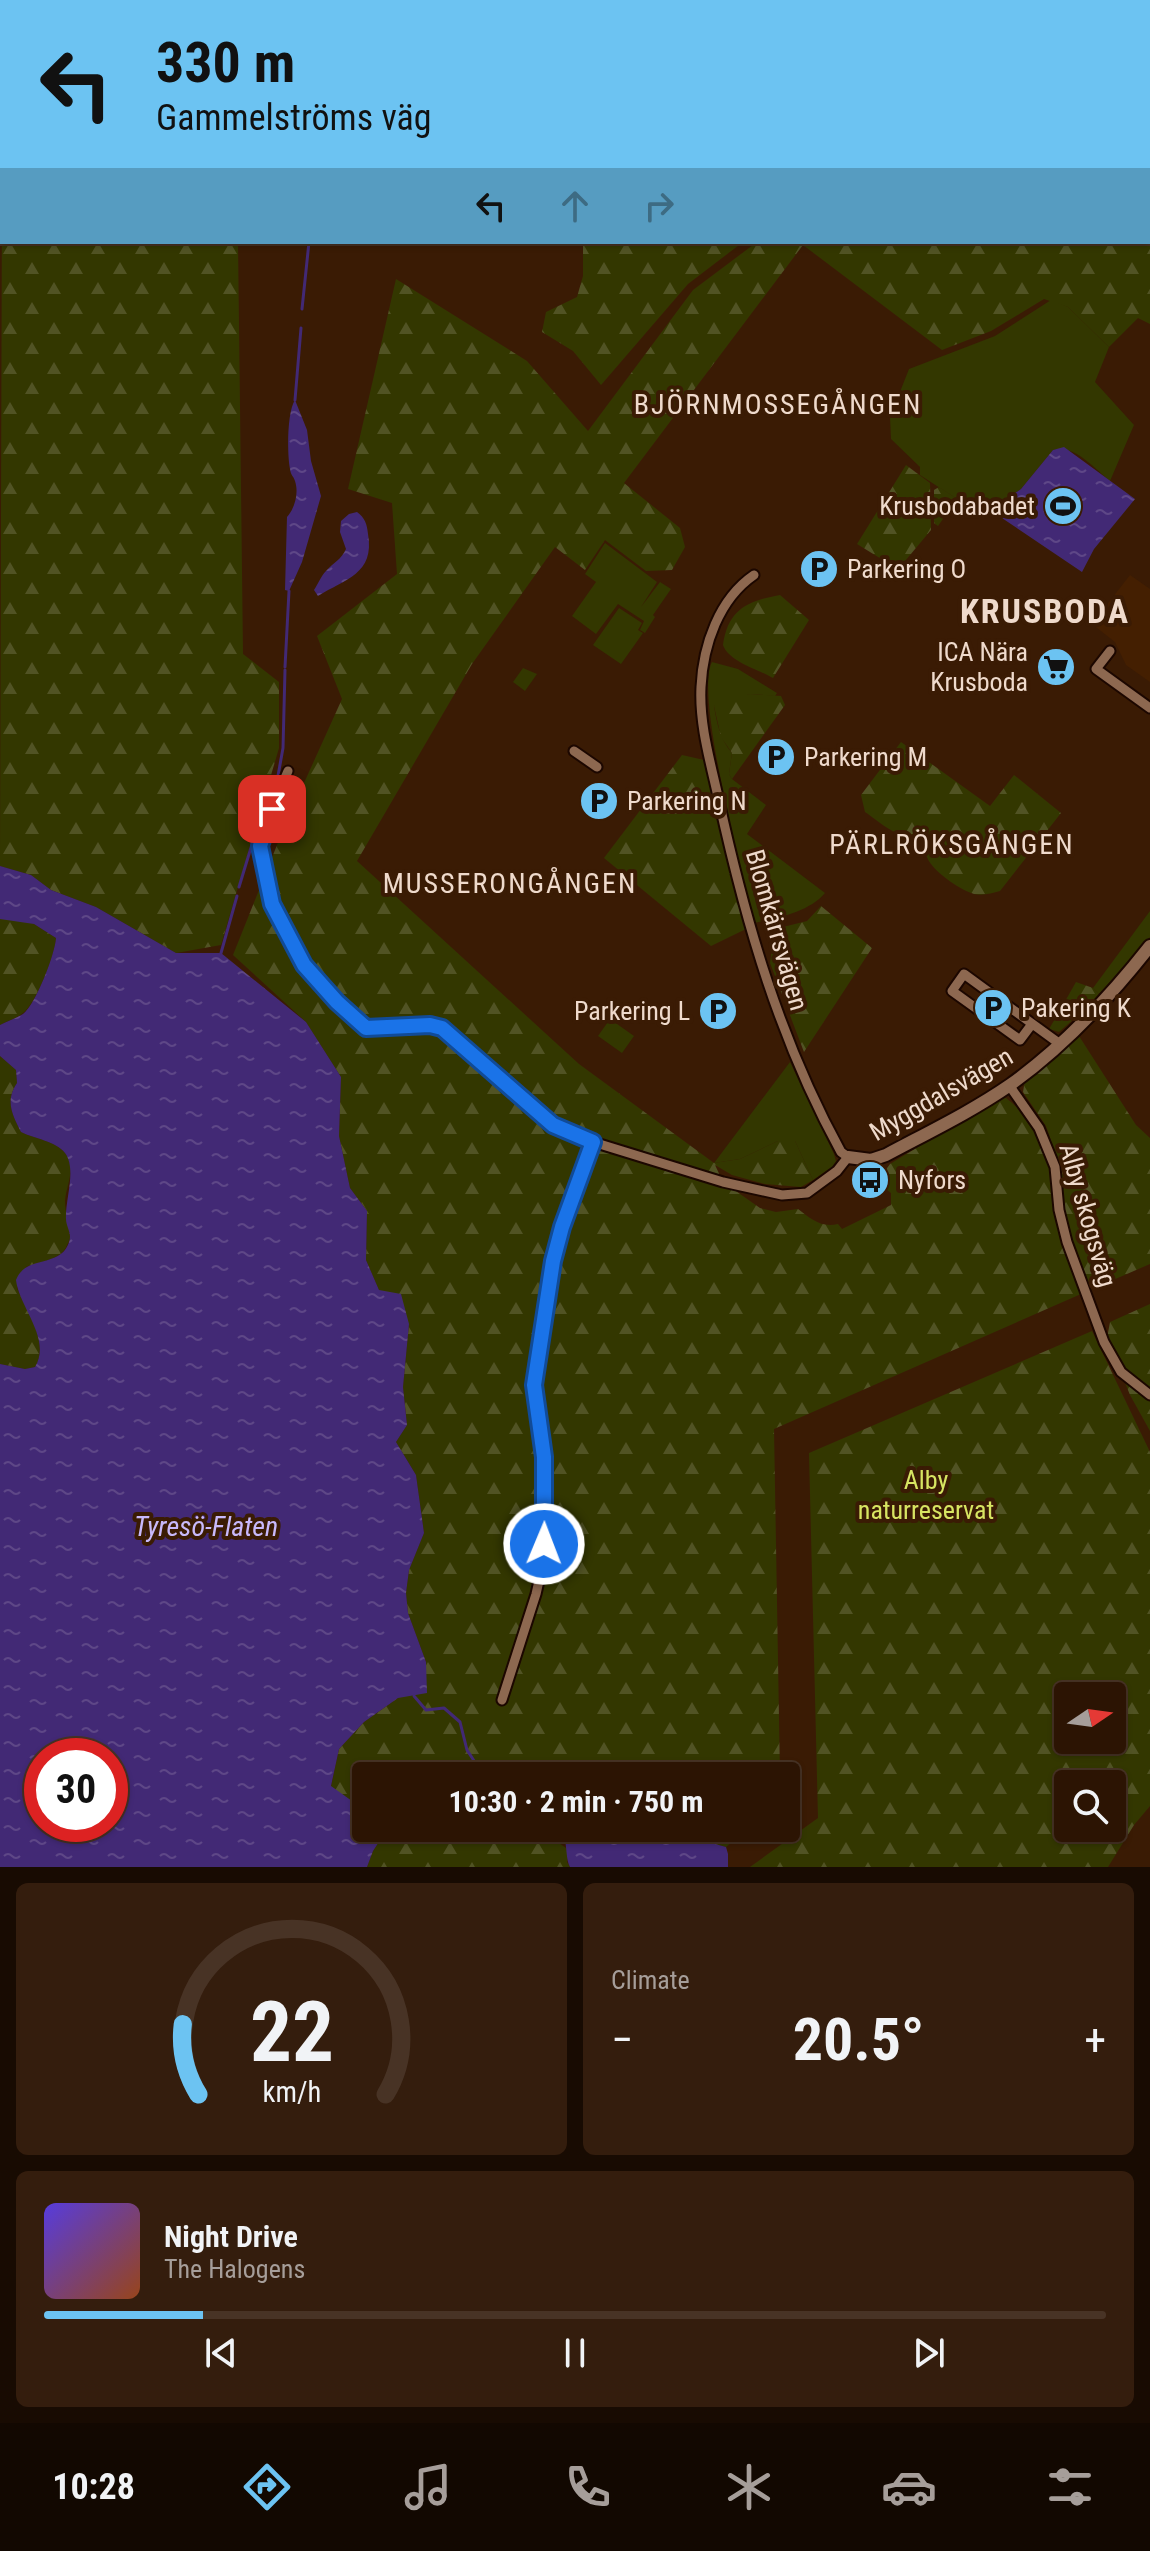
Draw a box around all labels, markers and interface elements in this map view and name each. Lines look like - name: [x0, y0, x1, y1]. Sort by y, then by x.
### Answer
- text: 330 m: [156, 30, 295, 96]
- icon: left: [24, 32, 128, 136]
- text: Gammelströms väg: [156, 97, 432, 139]
- icon: left: [469, 184, 513, 228]
- icon: ahead: [553, 184, 597, 228]
- icon: right: [637, 184, 681, 228]
- district label: BJÖRNMOSSEGÅNGEN: [634, 387, 922, 421]
- sports icon: Krusbodabadet: [1042, 485, 1084, 527]
- place label: Krusbodabadet: [879, 491, 1035, 521]
- parking icon: Parkering O: [798, 548, 840, 590]
- place label: Parkering O: [847, 554, 966, 584]
- district label: KRUSBODA: [960, 591, 1130, 631]
- place label: ICA Nära Krusboda: [930, 637, 1028, 697]
- supermarket icon: ICA Nära Krusboda: [1035, 646, 1077, 688]
- parking icon: Parkering M: [755, 736, 797, 778]
- place label: Parkering M: [804, 742, 927, 772]
- pin: [238, 775, 306, 843]
- parking icon: Parkering N: [578, 780, 620, 822]
- place label: Parkering N: [627, 786, 747, 816]
- icon: arrive: [250, 787, 294, 831]
- district label: PÄRLRÖKSGÅNGEN: [829, 827, 1075, 861]
- street label: Blomkärrsvägen: [740, 846, 814, 1014]
- district label: MUSSERONGÅNGEN: [383, 866, 637, 900]
- parking icon: Pakering K: [972, 987, 1014, 1029]
- parking icon: Parkering L: [697, 990, 739, 1032]
- place label: Pakering K: [1021, 993, 1132, 1023]
- place label: Parkering L: [574, 996, 690, 1026]
- street label: Myggdalsvägen: [864, 1041, 1018, 1147]
- street label: Alby skogsväg: [1053, 1140, 1123, 1290]
- bus stop icon: Nyfors: [849, 1159, 891, 1201]
- place label: Nyfors: [898, 1165, 966, 1195]
- park label: Alby naturreservat: [858, 1465, 994, 1525]
- position arrow: [502, 1502, 586, 1586]
- water label: Tyresö-Flaten: [134, 1510, 278, 1543]
- north arrow: [1054, 1682, 1126, 1754]
- map controls: [1054, 1682, 1126, 1842]
- speed limit sign: 30: [24, 1738, 128, 1842]
- button: search: [1054, 1770, 1126, 1842]
- text: 10:30 · 2 min · 750 m: [449, 1784, 703, 1819]
- text: Climate: [611, 1965, 690, 1995]
- text: 22: [249, 1984, 334, 2081]
- text: 20.5°: [793, 2004, 924, 2075]
- text: −: [611, 2014, 633, 2066]
- text: +: [1084, 2014, 1106, 2066]
- text: km/h: [262, 2075, 321, 2109]
- text: Night Drive: [164, 2219, 298, 2254]
- text: The Halogens: [164, 2254, 305, 2284]
- icon: previous: [199, 2331, 243, 2375]
- icon: pause: [553, 2331, 597, 2375]
- icon: next: [907, 2331, 951, 2375]
- icon: directions: [239, 2459, 295, 2515]
- icon: music: [400, 2459, 456, 2515]
- icon: phone: [560, 2459, 616, 2515]
- icon: climate: [721, 2459, 777, 2515]
- icon: car: [881, 2459, 937, 2515]
- icon: filters: [1042, 2459, 1098, 2515]
- text: 10:28: [52, 2466, 135, 2508]

